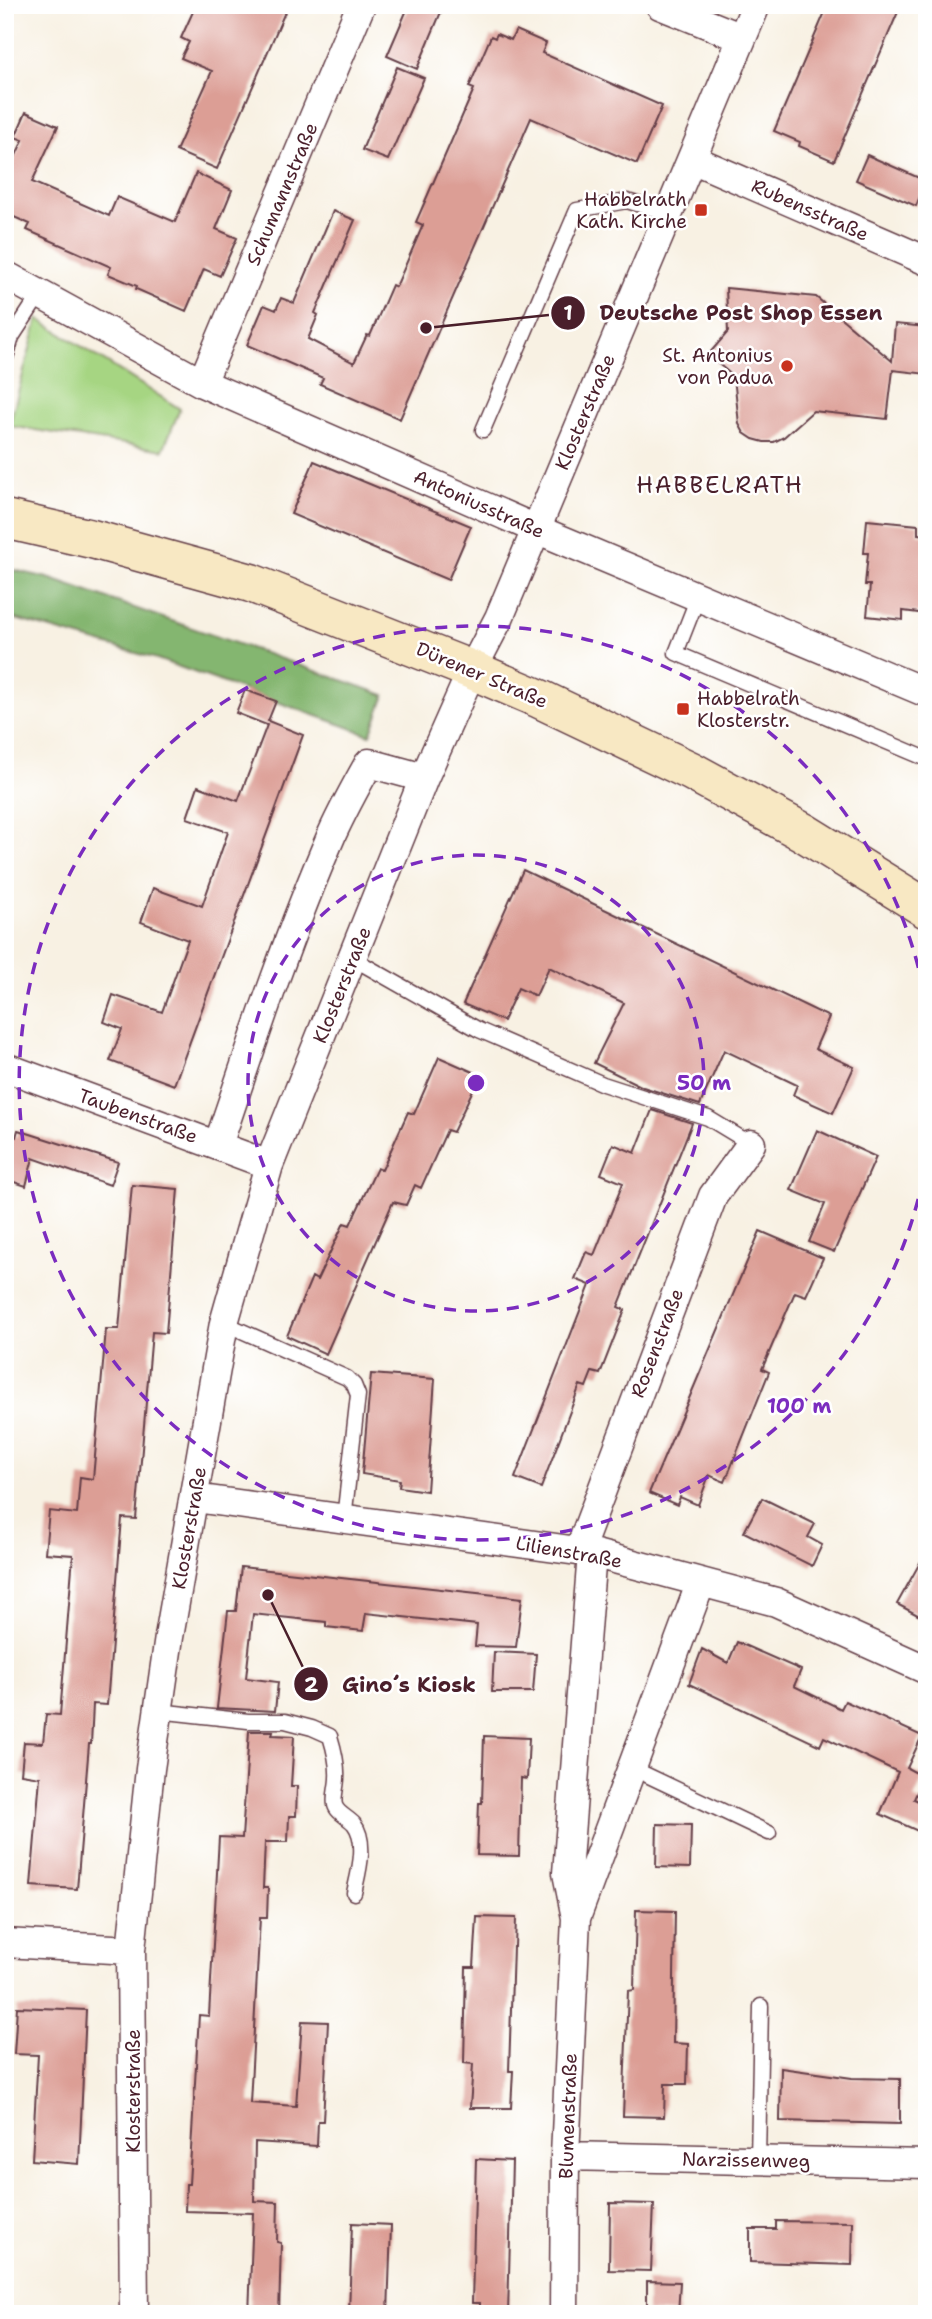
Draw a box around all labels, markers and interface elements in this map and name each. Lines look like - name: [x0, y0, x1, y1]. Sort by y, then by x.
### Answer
- street label: Schumannstraße: [241, 119, 323, 269]
- street label: Rubensstraße: [748, 173, 872, 247]
- place label: Habbelrath Kath. Kirche: [576, 187, 687, 234]
- marker: Habbelrath Kath. Kirche: [693, 202, 709, 218]
- callout: Deutsche Post Shop Essen: [551, 292, 897, 334]
- text: 1: [563, 299, 573, 327]
- text: Deutsche Post Shop Essen: [600, 299, 883, 327]
- place label: St. Antonius von Padua: [662, 343, 773, 390]
- street label: Klosterstraße: [549, 350, 621, 474]
- marker: St. Antonius von Padua: [779, 358, 795, 374]
- street label: Antoniusstraße: [410, 464, 548, 544]
- district label: HABBELRATH: [636, 470, 804, 500]
- street label: Dürener Straße: [412, 636, 552, 714]
- place label: Habbelrath Klosterstr.: [697, 686, 800, 733]
- marker: Habbelrath Klosterstr.: [675, 701, 691, 717]
- street label: Klosterstraße: [307, 923, 377, 1047]
- text: 50 m: [677, 1069, 731, 1097]
- centre of rings: [464, 1071, 488, 1095]
- street label: Taubenstraße: [75, 1083, 201, 1149]
- street label: Rosenstraße: [625, 1285, 689, 1401]
- text: 100 m: [767, 1392, 831, 1420]
- street label: Klosterstraße: [166, 1465, 212, 1591]
- street label: Lilienstraße: [514, 1530, 624, 1574]
- callout: Gino´s Kiosk: [293, 1663, 490, 1705]
- text: 2: [304, 1671, 319, 1699]
- text: Gino´s Kiosk: [342, 1671, 476, 1699]
- street label: Klosterstraße: [121, 2029, 146, 2153]
- street label: Blumenstraße: [553, 2053, 583, 2179]
- street label: Narzissenweg: [682, 2146, 810, 2174]

